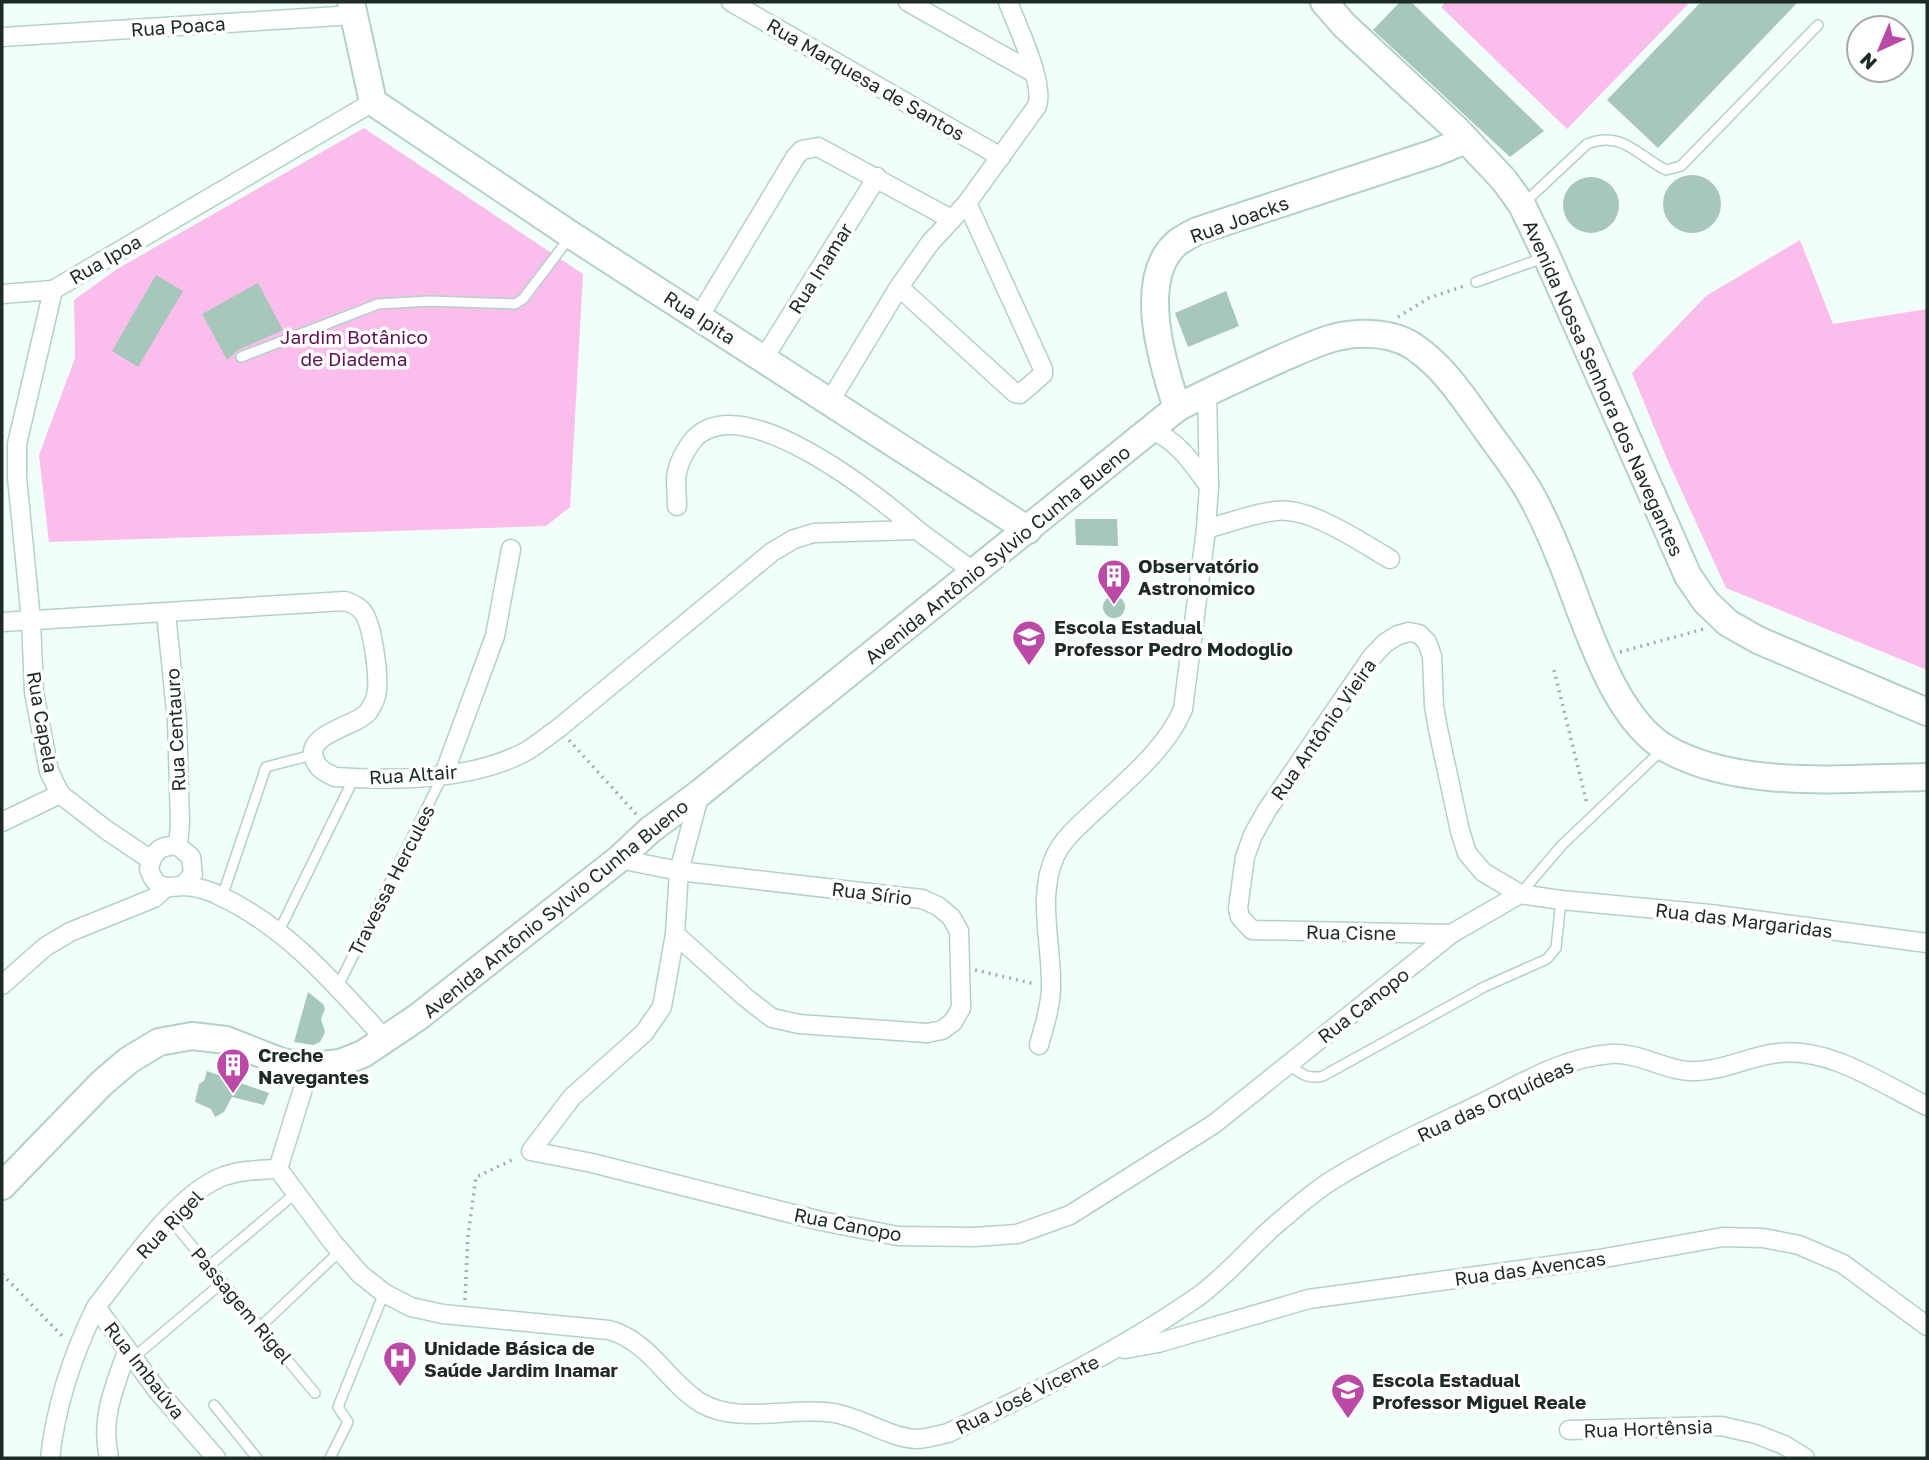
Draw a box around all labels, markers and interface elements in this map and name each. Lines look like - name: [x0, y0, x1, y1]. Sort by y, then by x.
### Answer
- street label: Rua Poaca: [130, 11, 226, 41]
- street label: Rua Marquesa de Santos: [763, 13, 969, 145]
- north arrow: [1845, 14, 1915, 84]
- text: N: [1855, 48, 1881, 75]
- street label: Rua Joacks: [1186, 191, 1292, 247]
- street label: Avenida Nossa Senhora dos Navegantes: [1519, 216, 1689, 560]
- street label: Rua Inamar: [783, 218, 857, 318]
- street label: Rua Ipoa: [65, 229, 145, 289]
- street label: Rua Ipita: [660, 285, 740, 349]
- park label: Jardim Botânico de Diadema: [280, 325, 428, 370]
- street label: Avenida Antônio Sylvio Cunha Bueno: [860, 440, 1134, 668]
- place label: Observatório Astronomico: [1138, 554, 1259, 599]
- building icon: Observatório Astronomico: [1095, 557, 1133, 606]
- place label: Escola Estadual Professor Pedro Modoglio: [1054, 615, 1293, 660]
- school or university icon: Escola Estadual Professor Pedro Modoglio: [1010, 618, 1048, 667]
- street label: Rua Antônio Vieira: [1266, 654, 1380, 804]
- street label: Rua Centauro: [160, 668, 190, 792]
- street label: Rua Capela: [23, 669, 63, 775]
- street label: Rua Altair: [368, 759, 458, 789]
- street label: Avenida Antônio Sylvio Cunha Bueno: [418, 794, 692, 1022]
- street label: Travessa Hercules: [343, 801, 439, 959]
- street label: Rua Sírio: [831, 877, 913, 909]
- street label: Rua das Margaridas: [1654, 898, 1834, 942]
- street label: Rua Cisne: [1306, 920, 1396, 944]
- street label: Rua Canopo: [1313, 962, 1413, 1048]
- place label: Creche Navegantes: [258, 1043, 369, 1088]
- building icon: Creche Navegantes: [214, 1046, 252, 1095]
- street label: Rua das Orquídeas: [1413, 1054, 1577, 1146]
- street label: Rua Rigel: [131, 1185, 207, 1263]
- street label: Rua Canopo: [792, 1202, 904, 1246]
- street label: Passagem Rigel: [187, 1242, 297, 1368]
- street label: Rua das Avencas: [1453, 1246, 1607, 1290]
- street label: Rua Imbaúva: [100, 1317, 190, 1423]
- place label: Unidade Básica de Saúde Jardim Inamar: [424, 1336, 619, 1381]
- hospital icon: Unidade Básica de Saúde Jardim Inamar: [381, 1339, 419, 1388]
- street label: Rua José Vicente: [952, 1349, 1102, 1439]
- place label: Escola Estadual Professor Miguel Reale: [1372, 1368, 1586, 1413]
- school or university icon: Escola Estadual Professor Miguel Reale: [1329, 1371, 1367, 1420]
- street label: Rua Hortênsia: [1583, 1414, 1713, 1442]

